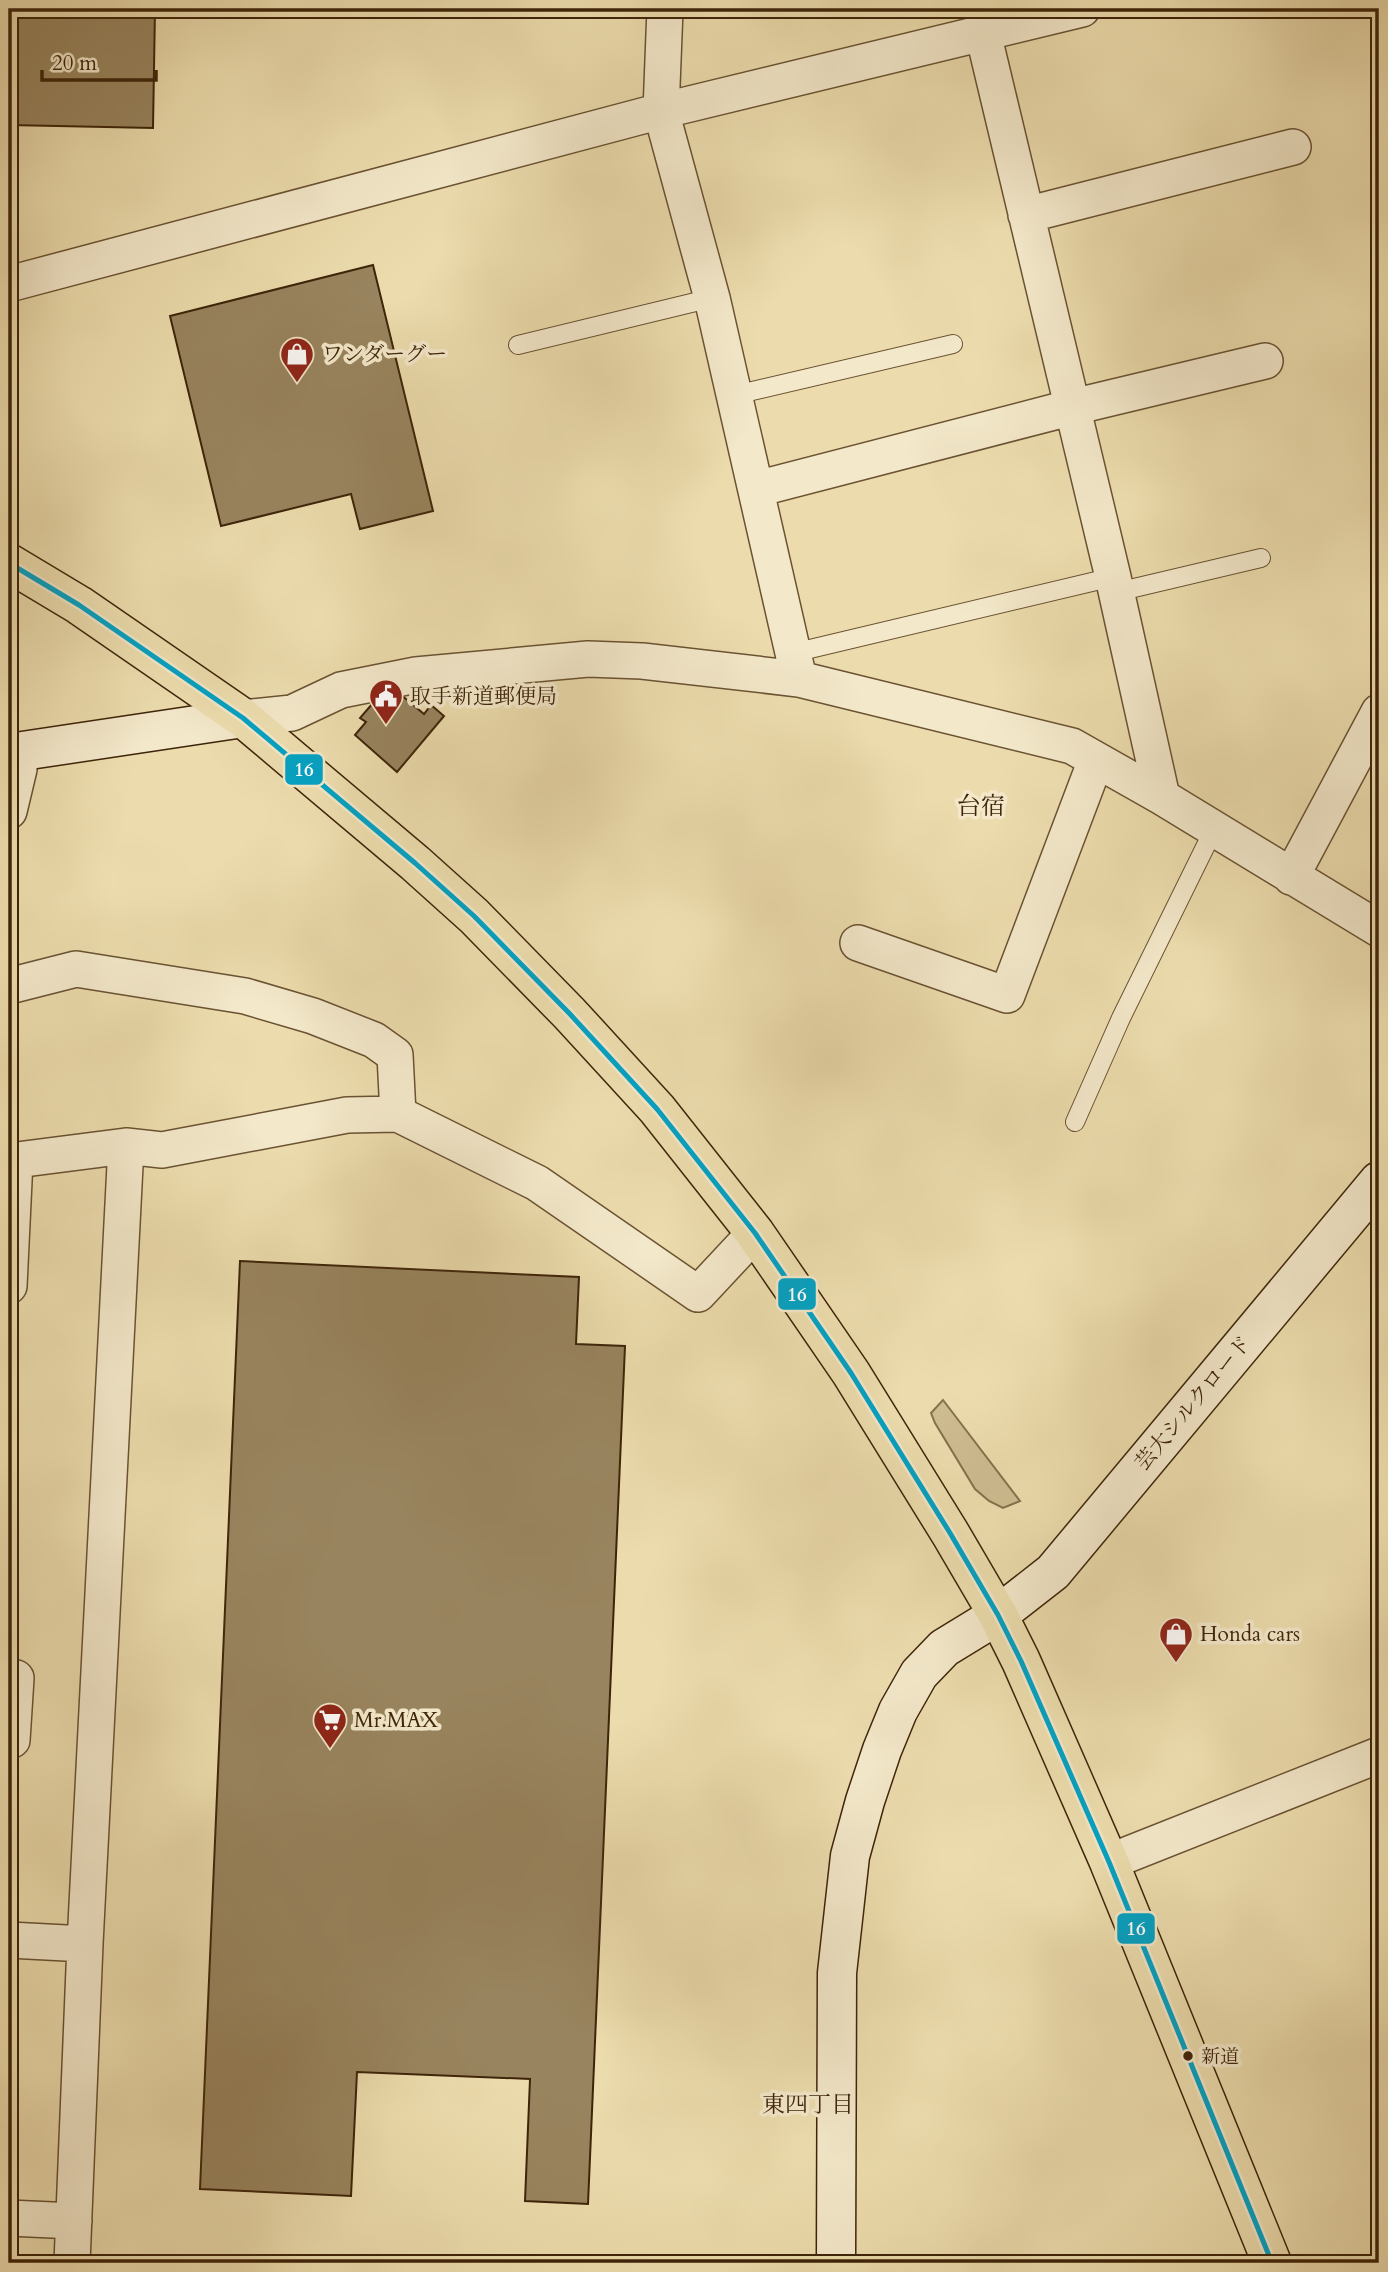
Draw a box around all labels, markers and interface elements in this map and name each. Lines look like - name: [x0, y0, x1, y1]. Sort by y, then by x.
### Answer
- scale bar: [42, 38, 156, 82]
- text: 20 m: [52, 49, 97, 78]
- shop icon: ワンダーグー: [278, 335, 316, 384]
- place label: ワンダーグー: [322, 340, 447, 369]
- public building icon: 取手新道郵便局: [367, 677, 405, 726]
- place label: 取手新道郵便局: [410, 682, 557, 711]
- line badge: 16: [284, 753, 324, 786]
- text: 16: [294, 757, 314, 783]
- district label: 台宿: [957, 790, 1005, 823]
- line badge: 16: [777, 1277, 817, 1311]
- text: 16: [787, 1282, 807, 1308]
- street label: 芸大シルクロード: [1129, 1330, 1258, 1477]
- shop icon: Honda cars: [1157, 1615, 1195, 1664]
- place label: Honda cars: [1200, 1620, 1300, 1649]
- supermarket icon: Mr.MAX: [311, 1701, 349, 1750]
- place label: Mr.MAX: [354, 1706, 438, 1735]
- line badge: 16: [1116, 1912, 1156, 1945]
- text: 16: [1126, 1916, 1146, 1942]
- place label: 新道: [1201, 2044, 1239, 2070]
- marker: 新道: [1181, 2049, 1195, 2063]
- district label: 東四丁目: [762, 2089, 854, 2120]

